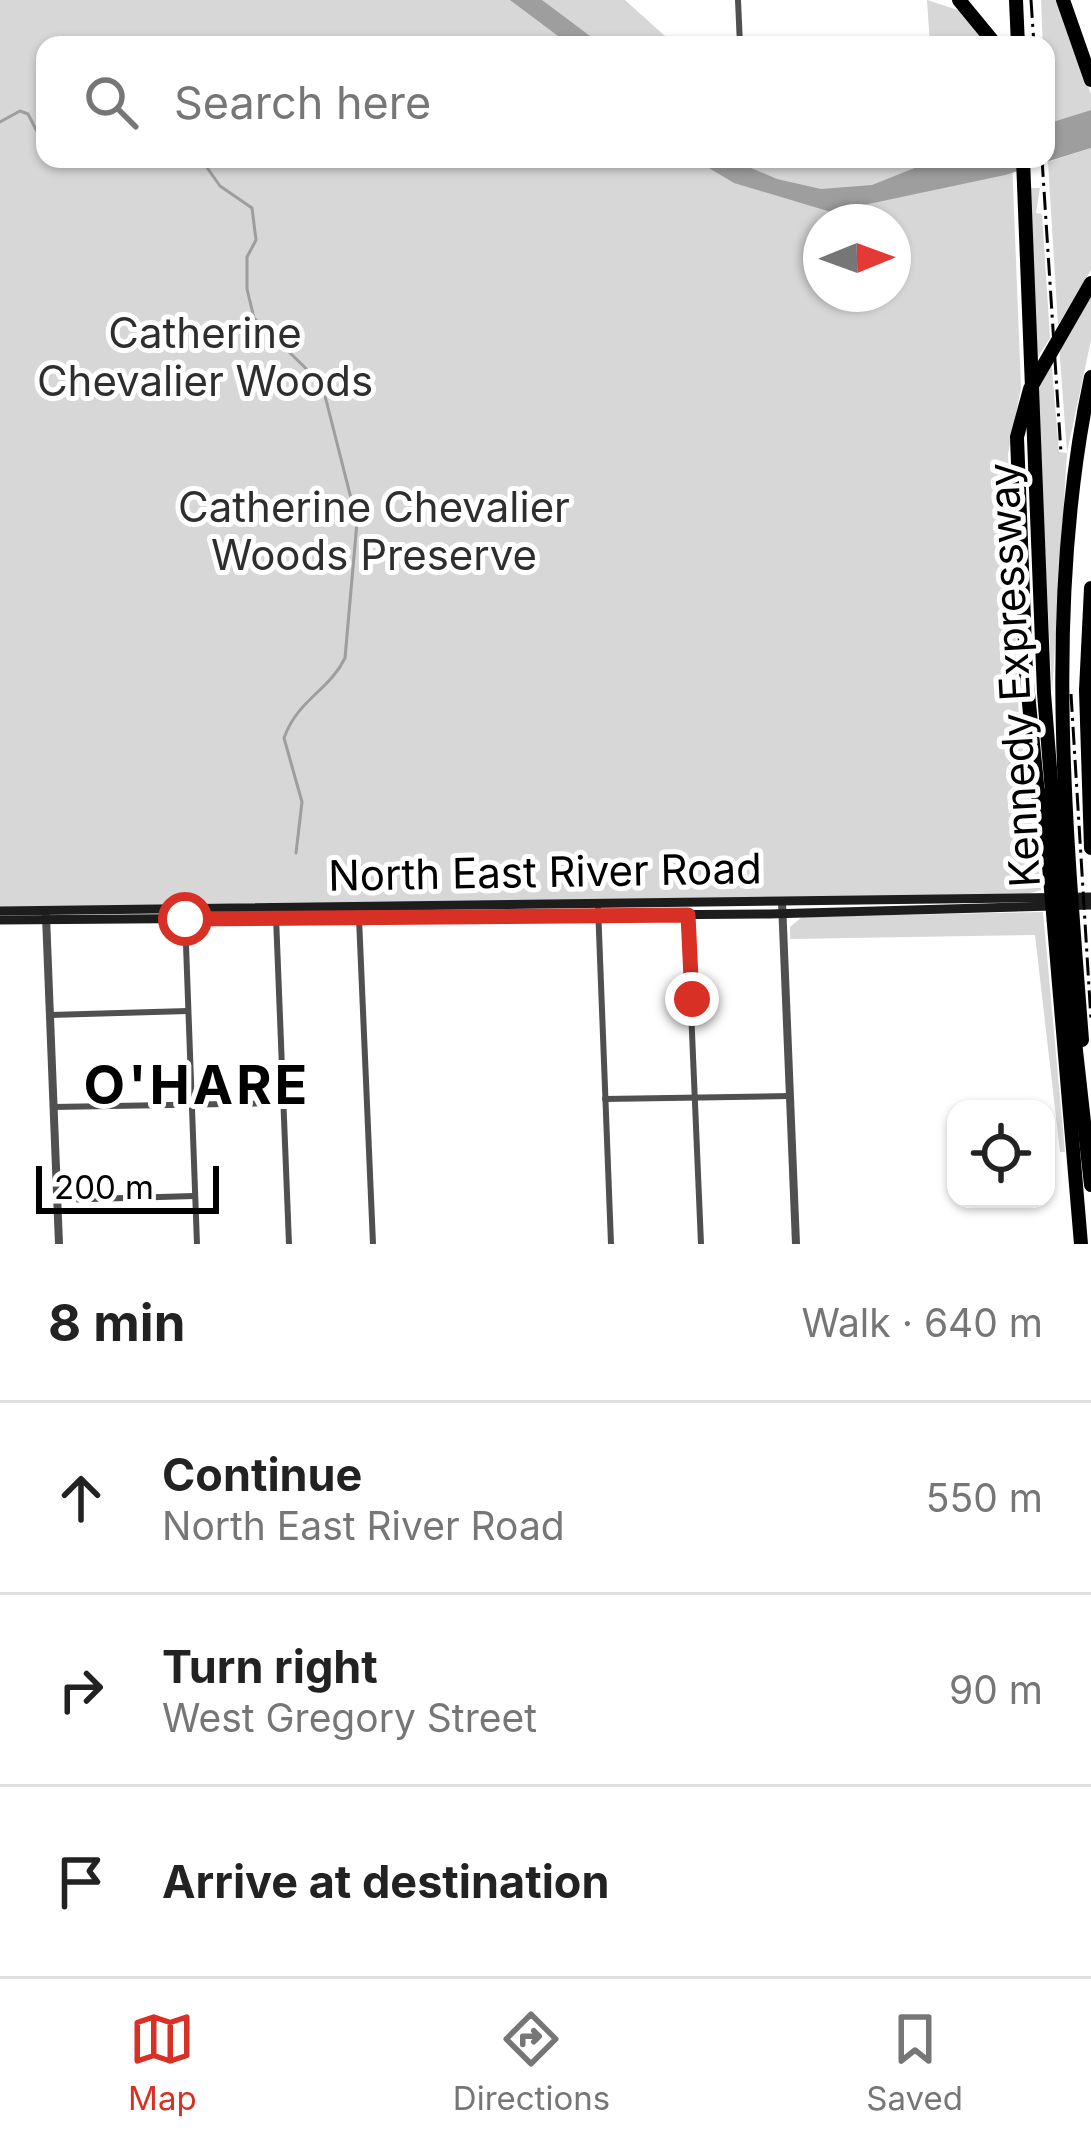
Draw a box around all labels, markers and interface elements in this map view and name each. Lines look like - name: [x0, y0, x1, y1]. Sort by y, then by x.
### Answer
- search box: [36, 36, 1055, 168]
- icon: search: [78, 69, 144, 135]
- text: Search here: [174, 75, 431, 130]
- north arrow: [803, 204, 911, 312]
- park label: Catherine Chevalier Woods: [37, 307, 373, 406]
- street label: Kennedy Expressway: [977, 461, 1050, 889]
- park label: Catherine Chevalier Woods Preserve: [178, 481, 570, 580]
- street label: North East River Road: [328, 842, 762, 901]
- route start: [158, 892, 212, 946]
- route end: [665, 972, 719, 1026]
- district label: O'HARE: [84, 1052, 310, 1117]
- map controls: [947, 1100, 1055, 1208]
- button: locate: [947, 1100, 1055, 1208]
- scale bar: [36, 1160, 219, 1213]
- text: 200 m: [54, 1167, 154, 1207]
- text: 8 min: [48, 1292, 185, 1353]
- text: Walk · 640 m: [802, 1299, 1043, 1346]
- text: Continue: [162, 1447, 362, 1502]
- icon: ahead: [48, 1465, 114, 1531]
- text: 550 m: [926, 1474, 1043, 1521]
- text: North East River Road: [162, 1502, 565, 1549]
- text: Turn right: [162, 1639, 378, 1694]
- icon: right: [48, 1657, 114, 1723]
- text: 90 m: [949, 1666, 1043, 1713]
- text: West Gregory Street: [162, 1694, 537, 1741]
- icon: arrive: [48, 1849, 114, 1915]
- text: Arrive at destination: [162, 1854, 609, 1909]
- tab: Map: [128, 2006, 197, 2118]
- tab: Directions: [453, 2006, 610, 2118]
- tab: Saved: [866, 2006, 963, 2118]

